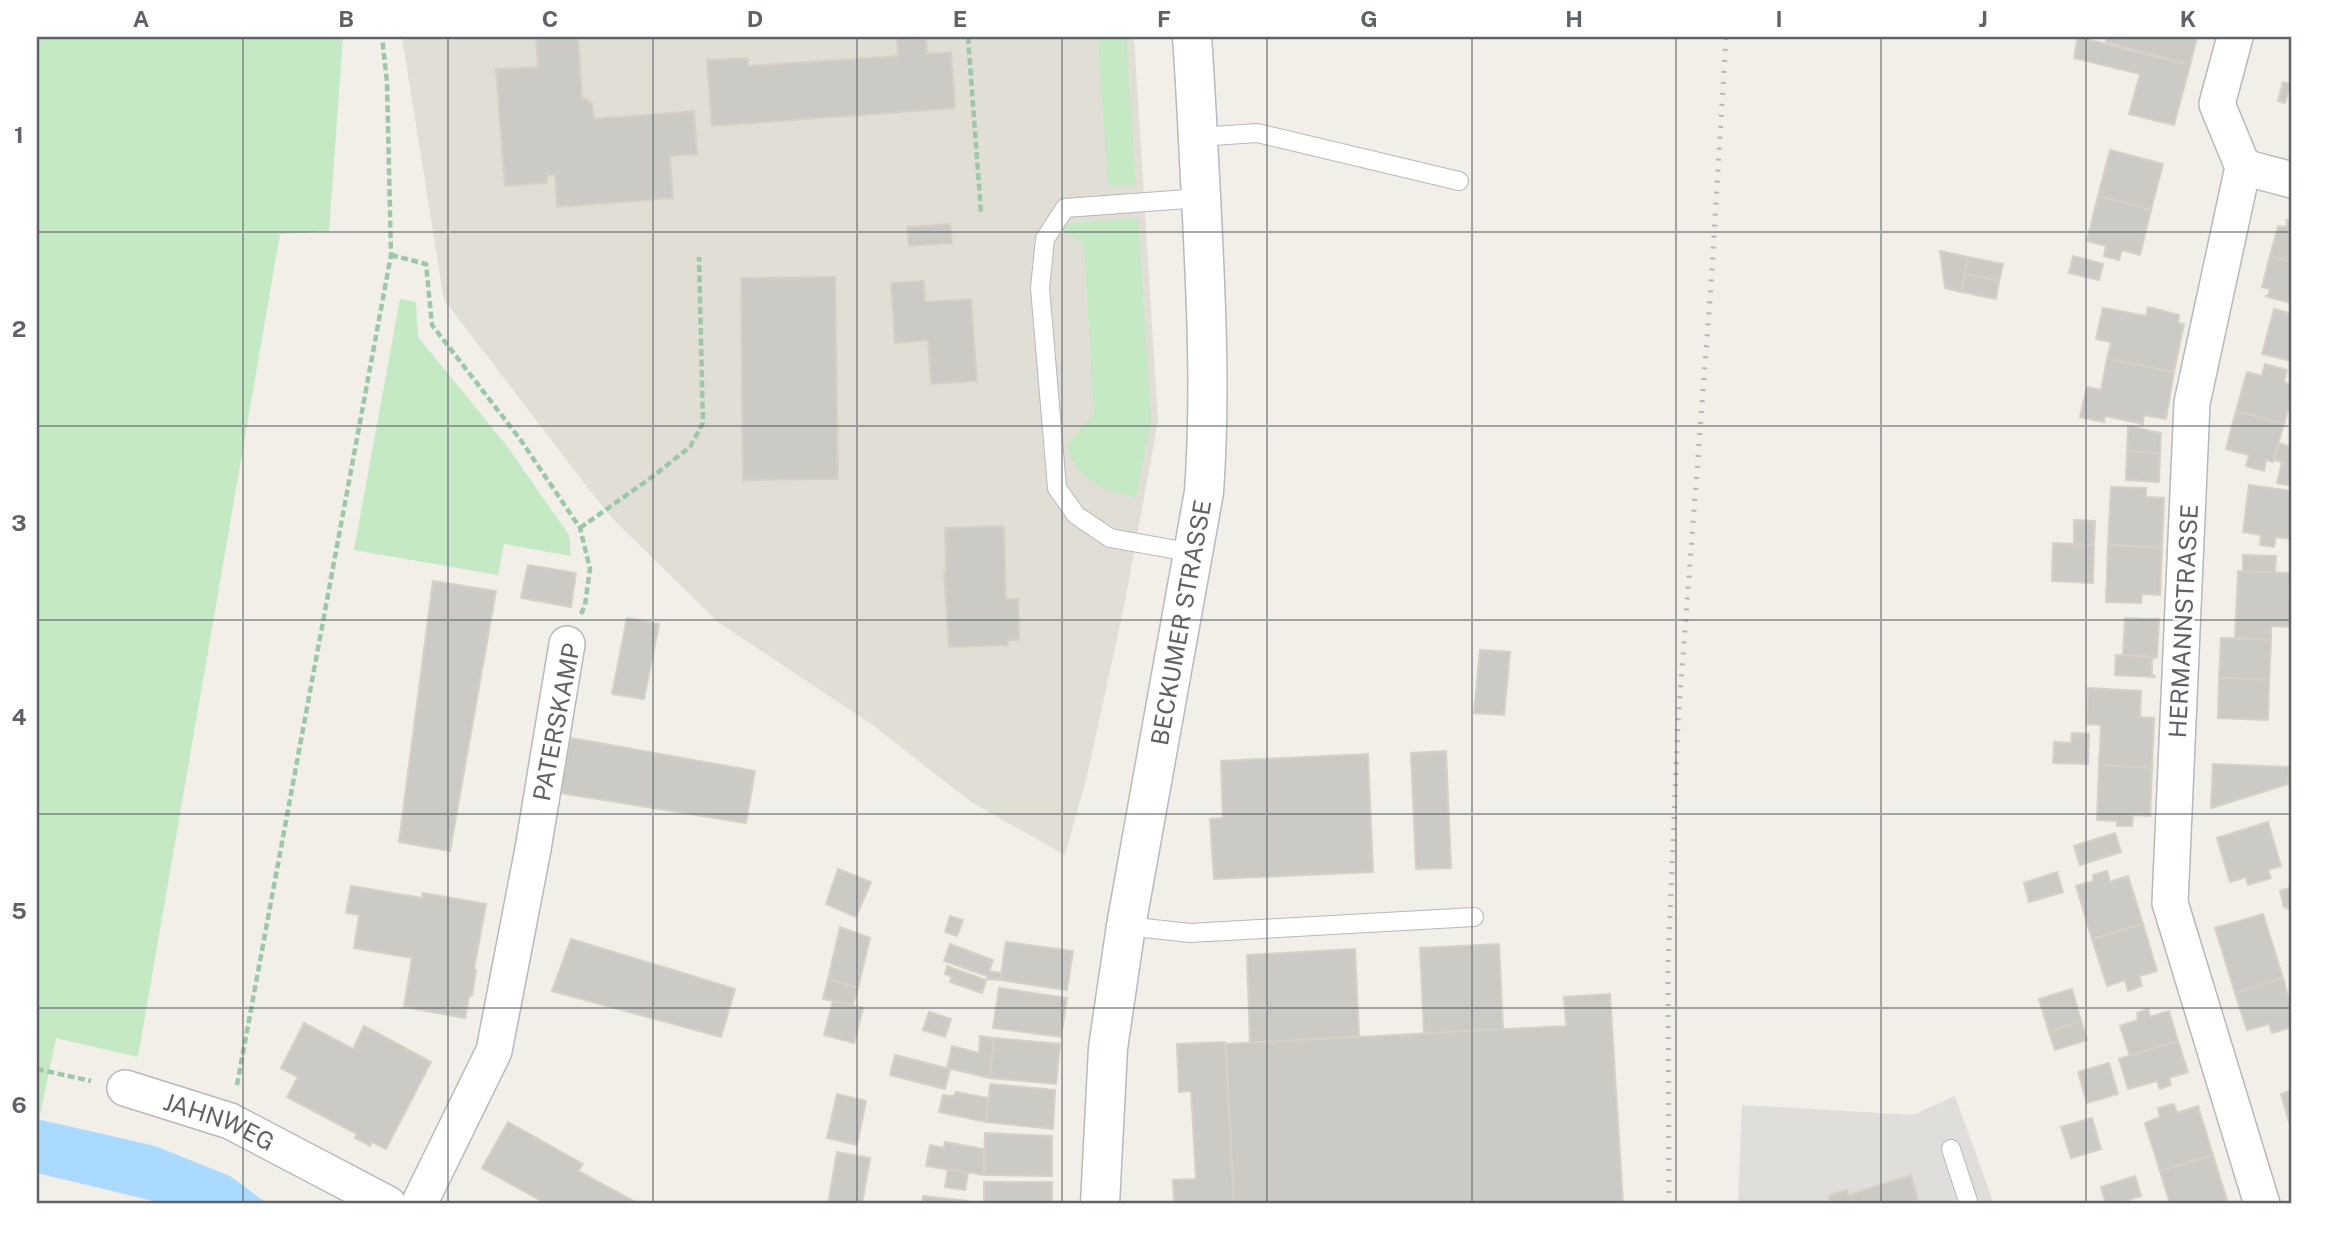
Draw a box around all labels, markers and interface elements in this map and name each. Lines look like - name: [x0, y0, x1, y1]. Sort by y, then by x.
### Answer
- text: A: [133, 5, 150, 32]
- text: B: [338, 5, 354, 32]
- text: C: [542, 5, 558, 32]
- text: D: [747, 5, 763, 32]
- text: E: [953, 5, 967, 32]
- text: F: [1157, 5, 1171, 32]
- text: G: [1360, 5, 1378, 32]
- text: H: [1565, 5, 1583, 32]
- text: I: [1775, 5, 1783, 32]
- text: J: [1978, 5, 1988, 32]
- text: K: [2180, 5, 2196, 32]
- text: 1: [14, 121, 24, 148]
- text: 2: [12, 315, 26, 342]
- street label: BECKUMER STRASSE: [1145, 497, 1216, 747]
- street label: HERMANNSTRASSE: [2163, 503, 2203, 739]
- text: 3: [11, 509, 27, 536]
- street label: PATERSKAMP: [527, 641, 585, 803]
- text: 4: [11, 703, 27, 730]
- text: 5: [11, 897, 27, 924]
- street label: JAHNWEG: [160, 1087, 280, 1156]
- text: 6: [11, 1091, 27, 1118]

